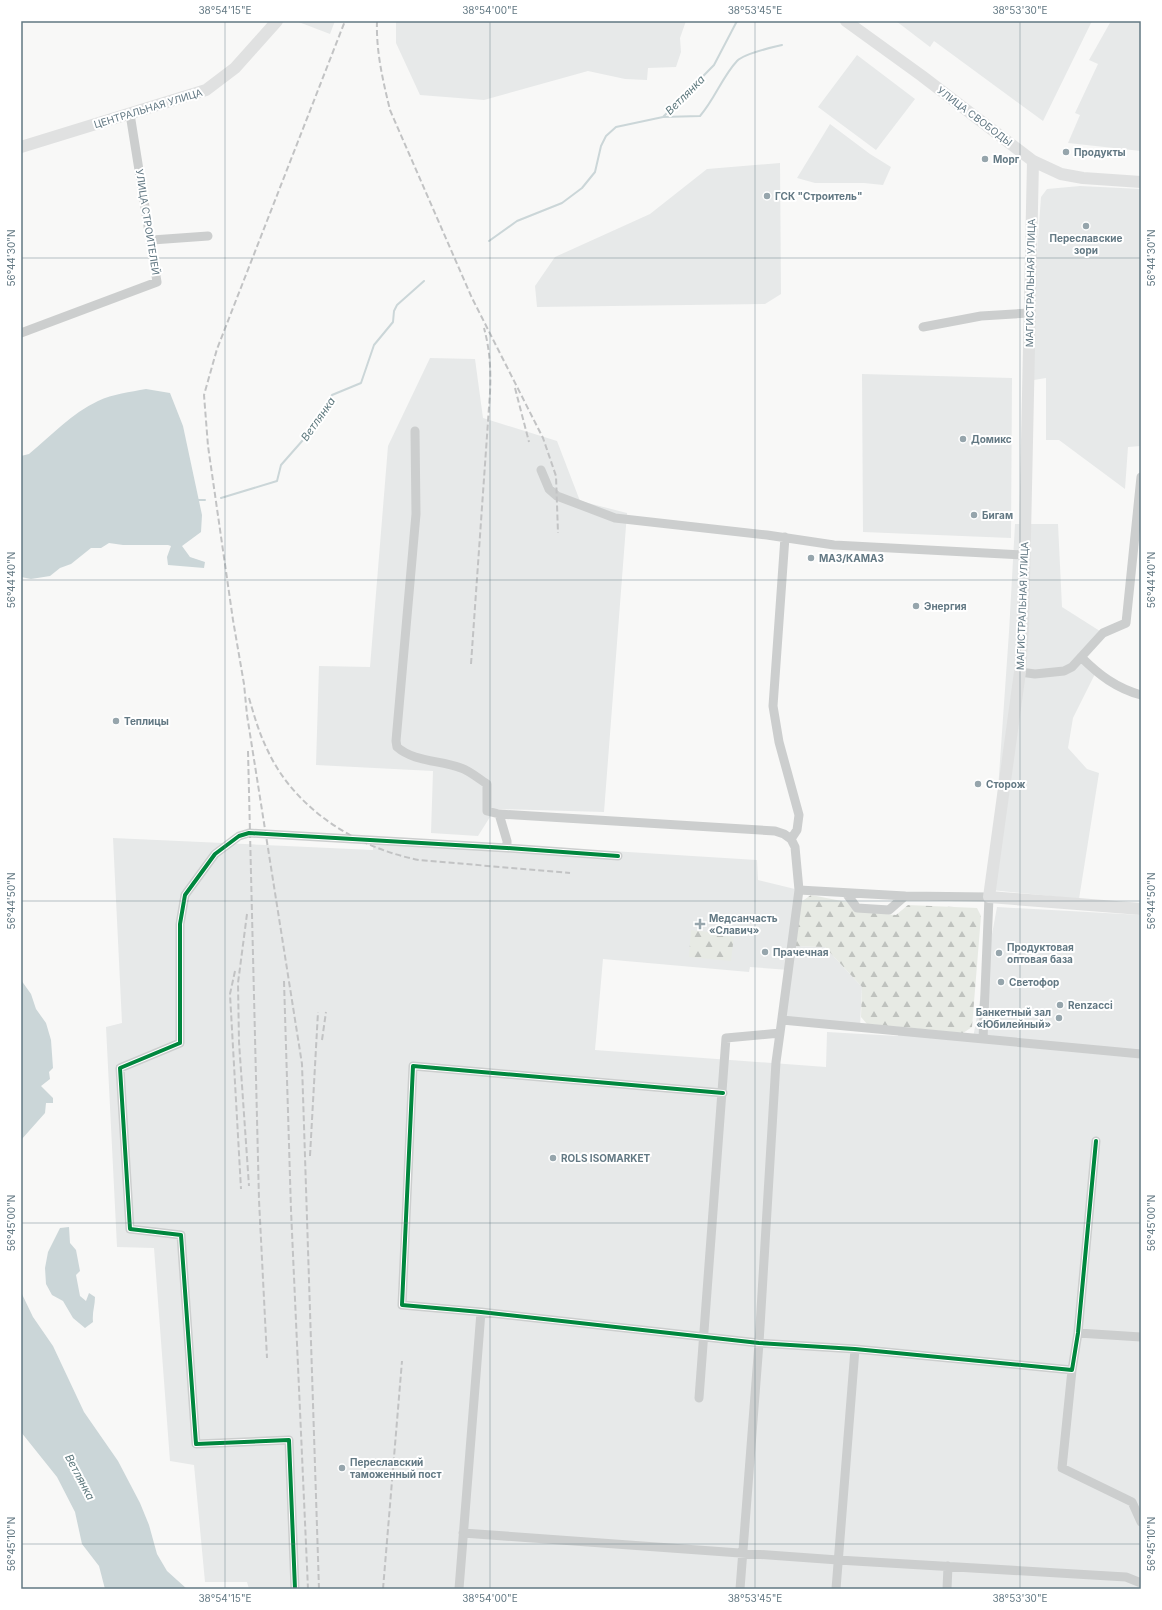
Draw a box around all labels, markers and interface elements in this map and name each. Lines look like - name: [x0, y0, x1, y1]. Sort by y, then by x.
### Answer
- text: 38°54'15"E: [198, 4, 252, 16]
- text: 38°54'00"E: [462, 4, 518, 16]
- text: 38°53'45"E: [728, 4, 782, 16]
- text: 38°53'30"E: [992, 4, 1048, 16]
- water label: Ветлянка: [662, 72, 708, 118]
- street label: УЛИЦА СВОБОДЫ: [935, 84, 1015, 148]
- street label: ЦЕНТРАЛЬНАЯ УЛИЦА: [92, 86, 204, 130]
- place label: Продукты: [1074, 146, 1126, 159]
- marker: Продукты: [1061, 147, 1071, 157]
- place label: Морг: [993, 153, 1020, 165]
- marker: Морг: [980, 154, 990, 164]
- street label: УЛИЦА СТРОИТЕЛЕЙ: [134, 168, 163, 276]
- place label: ГСК "Строитель": [775, 190, 863, 202]
- marker: ГСК "Строитель": [762, 191, 772, 201]
- street label: МАГИСТРАЛЬНАЯ УЛИЦА: [1023, 219, 1037, 347]
- marker: Переславские зори: [1081, 221, 1091, 231]
- text: 56°44'30"N: [5, 230, 17, 286]
- text: 56°44'30"N: [1145, 230, 1157, 286]
- place label: Переславские зори: [1049, 232, 1123, 256]
- water label: Ветлянка: [298, 394, 338, 444]
- place label: Домикс: [971, 433, 1012, 445]
- marker: Домикс: [958, 434, 968, 444]
- place label: Бигам: [982, 509, 1013, 521]
- marker: Бигам: [969, 510, 979, 520]
- street label: МАГИСТРАЛЬНАЯ УЛИЦА: [1014, 541, 1030, 670]
- text: 56°44'40"N: [5, 552, 17, 608]
- place label: МАЗ/КАМАЗ: [819, 552, 884, 564]
- text: 56°44'40"N: [1145, 552, 1157, 608]
- marker: МАЗ/КАМАЗ: [806, 553, 816, 563]
- place label: Энергия: [924, 600, 967, 612]
- marker: Энергия: [911, 601, 921, 611]
- place label: Теплицы: [124, 715, 169, 727]
- marker: Теплицы: [111, 716, 121, 726]
- place label: Сторож: [986, 778, 1026, 790]
- marker: Сторож: [973, 779, 983, 789]
- text: 56°44'50"N: [5, 873, 17, 929]
- text: 56°44'50"N: [1145, 873, 1157, 929]
- place label: Медсанчасть «Славич»: [709, 912, 778, 936]
- marker: Медсанчасть «Славич»: [694, 918, 706, 930]
- place label: Продуктовая оптовая база: [1007, 941, 1074, 965]
- place label: Прачечная: [773, 946, 829, 958]
- marker: Прачечная: [760, 947, 770, 957]
- marker: Продуктовая оптовая база: [994, 948, 1004, 958]
- place label: Светофор: [1009, 976, 1059, 988]
- marker: Светофор: [996, 977, 1006, 987]
- place label: Renzacci: [1068, 999, 1113, 1011]
- marker: Renzacci: [1055, 1000, 1065, 1010]
- place label: Банкетный зал «Юбилейный»: [976, 1006, 1051, 1030]
- marker: Банкетный зал «Юбилейный»: [1054, 1013, 1064, 1023]
- place label: ROLS ISOMARKET: [561, 1152, 651, 1164]
- marker: ROLS ISOMARKET: [548, 1153, 558, 1163]
- text: 56°45'00"N: [5, 1195, 17, 1251]
- text: 56°45'00"N: [1145, 1195, 1157, 1251]
- water label: Ветлянка: [62, 1452, 98, 1503]
- place label: Переславский таможенный пост: [350, 1456, 442, 1480]
- marker: Переславский таможенный пост: [337, 1463, 347, 1473]
- text: 56°45'10"N: [5, 1517, 17, 1571]
- text: 56°45'10"N: [1145, 1517, 1157, 1571]
- text: 38°54'15"E: [198, 1592, 252, 1604]
- text: 38°54'00"E: [462, 1592, 518, 1604]
- text: 38°53'45"E: [728, 1592, 782, 1604]
- text: 38°53'30"E: [992, 1592, 1048, 1604]

